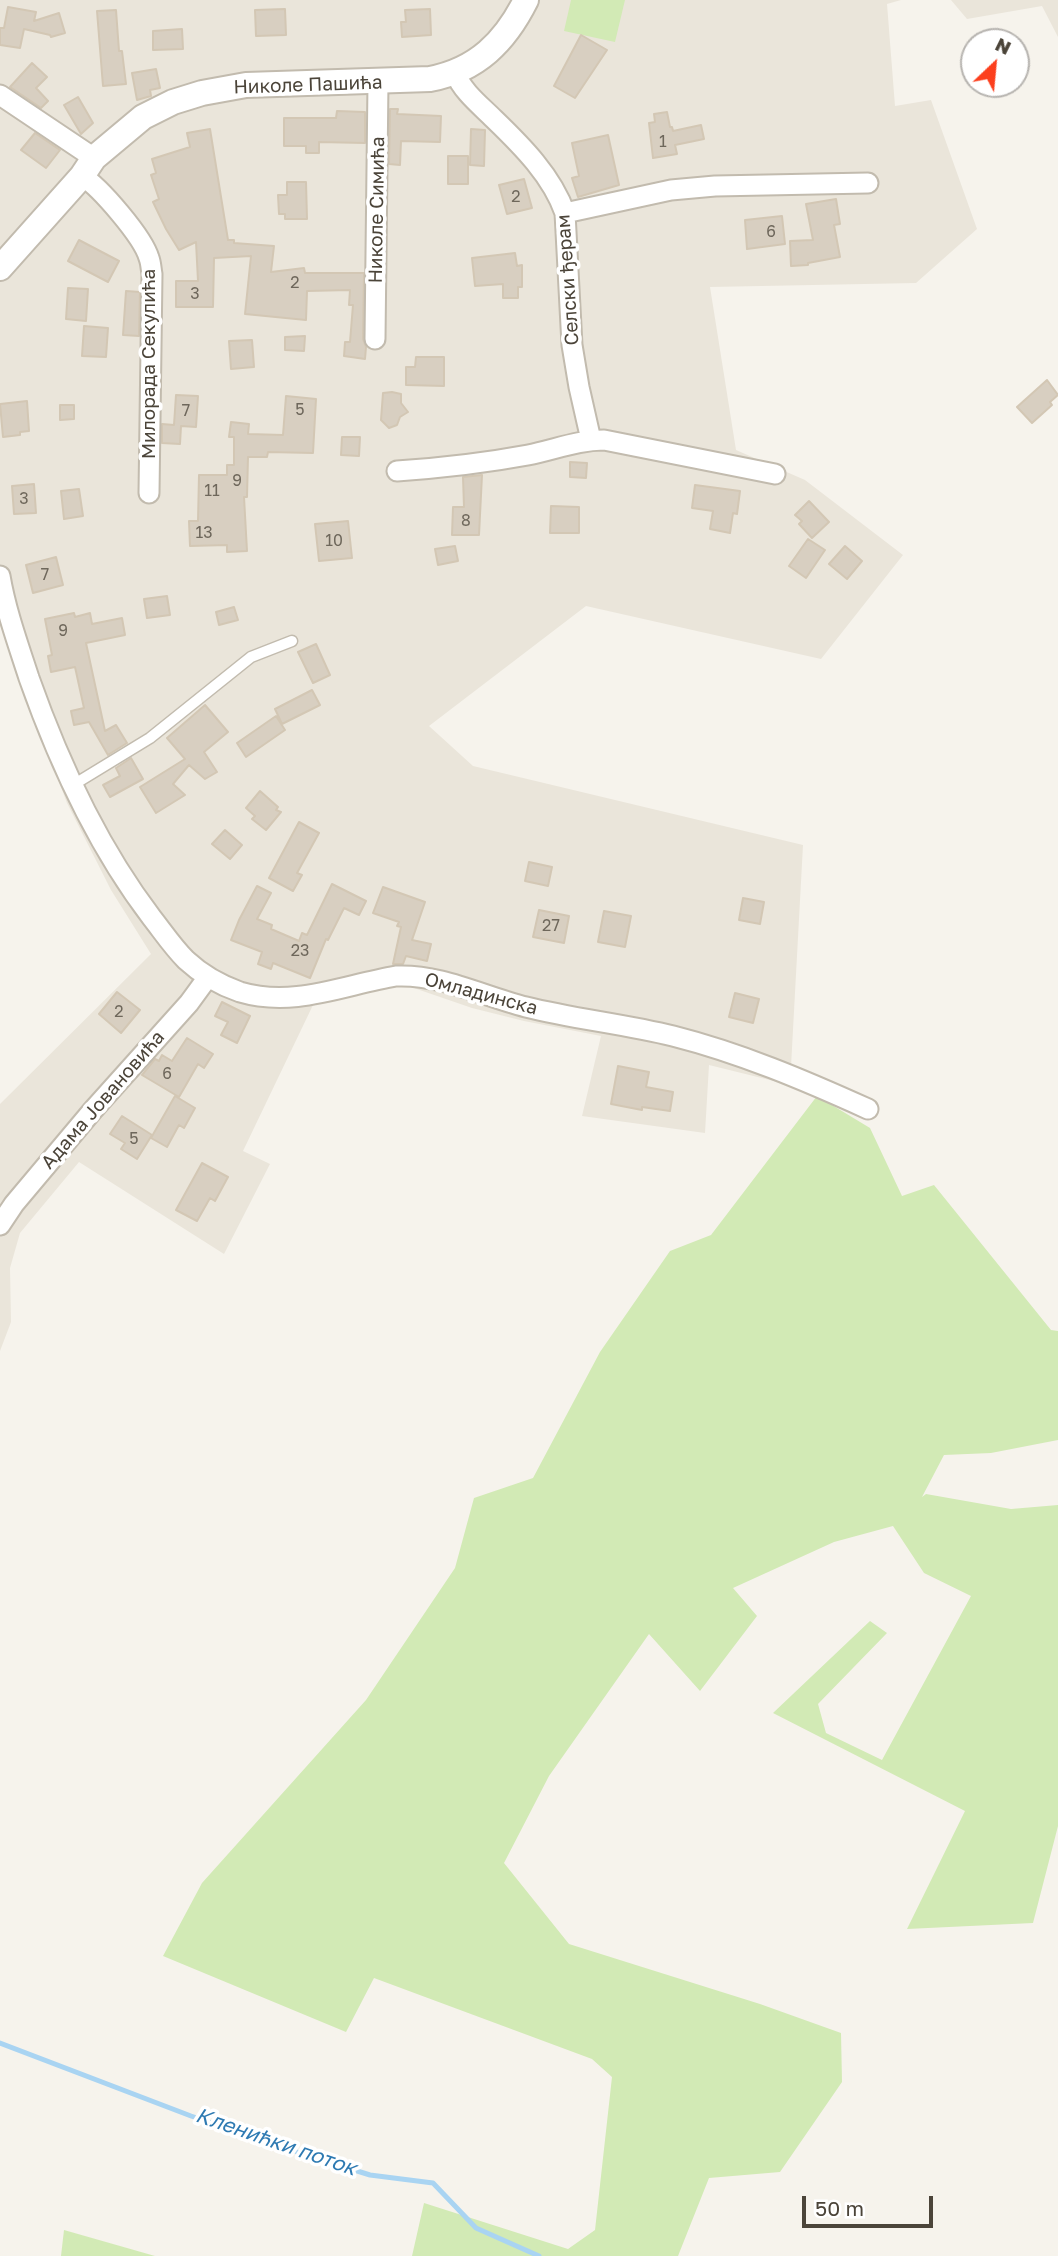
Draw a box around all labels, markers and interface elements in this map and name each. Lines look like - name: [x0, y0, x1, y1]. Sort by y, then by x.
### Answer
- north arrow: [960, 28, 1030, 98]
- text: N: [992, 32, 1015, 59]
- street label: Николе Пашића: [233, 71, 383, 99]
- house number: 1: [659, 132, 667, 152]
- street label: Николе Симића: [364, 136, 390, 284]
- house number: 2: [511, 187, 521, 207]
- street label: Селски ђерам: [552, 214, 584, 346]
- house number: 6: [766, 222, 776, 242]
- street label: Милорада Секулића: [138, 269, 160, 459]
- house number: 2: [290, 273, 300, 293]
- house number: 3: [190, 284, 200, 304]
- house number: 5: [295, 400, 305, 420]
- house number: 7: [182, 401, 190, 421]
- house number: 9: [232, 471, 242, 491]
- house number: 11: [204, 481, 220, 501]
- house number: 3: [19, 489, 29, 509]
- house number: 8: [461, 511, 471, 531]
- house number: 13: [195, 523, 213, 543]
- house number: 10: [325, 531, 343, 551]
- house number: 7: [41, 565, 49, 585]
- house number: 9: [58, 621, 68, 641]
- house number: 27: [542, 916, 560, 936]
- house number: 23: [291, 941, 309, 961]
- street label: Омладинска: [422, 968, 540, 1020]
- house number: 2: [114, 1002, 124, 1022]
- street label: Адама Јовановића: [37, 1026, 169, 1174]
- house number: 6: [162, 1064, 172, 1084]
- house number: 5: [129, 1129, 139, 1149]
- water label: Кленићки поток: [192, 2103, 360, 2181]
- scale bar: [806, 2182, 937, 2226]
- text: 50 m: [815, 2195, 864, 2221]

